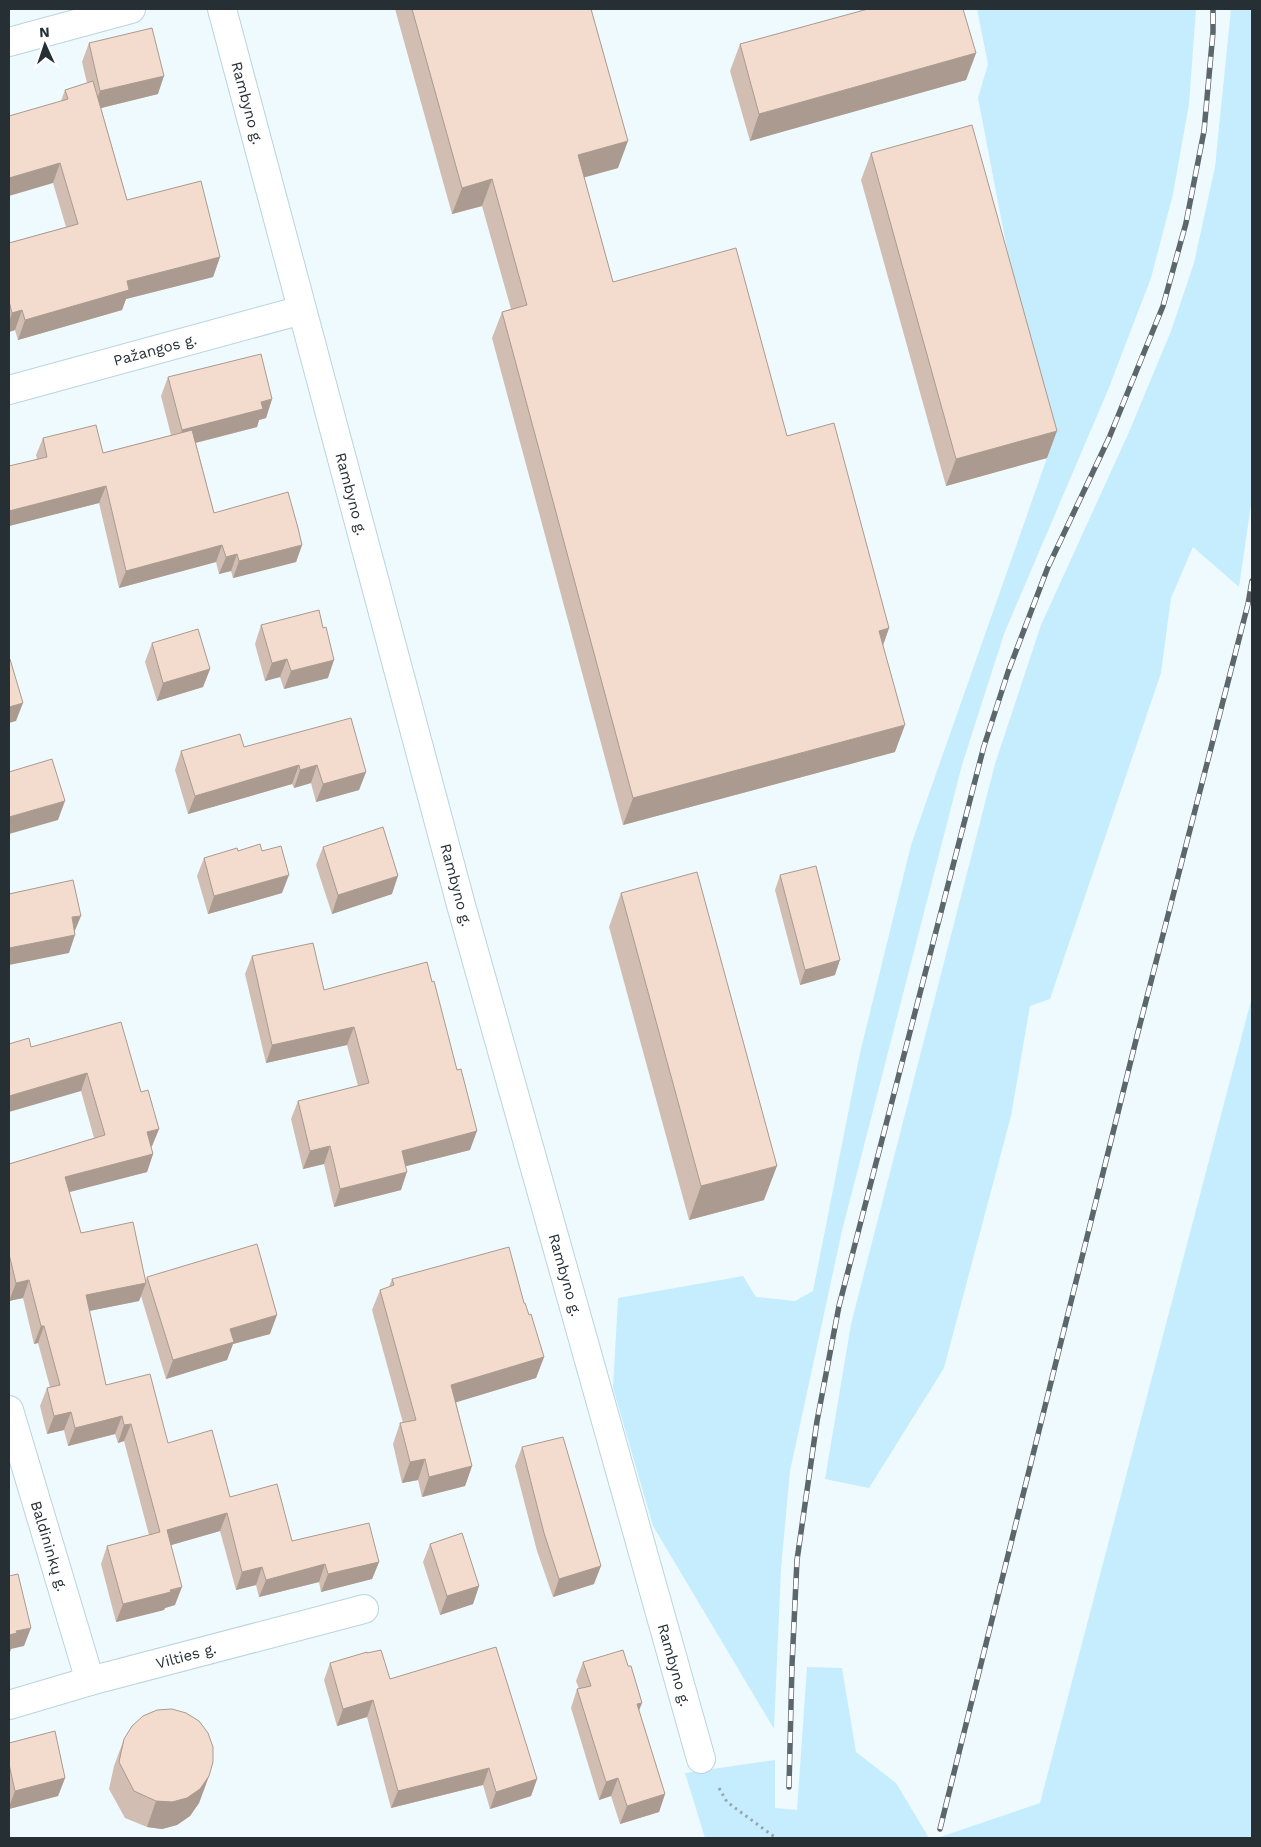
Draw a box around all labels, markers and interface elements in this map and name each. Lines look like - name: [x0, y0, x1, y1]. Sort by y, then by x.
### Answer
- north arrow: [20, 20, 70, 70]
- text: N: [39, 24, 50, 40]
- street label: Rambyno g.: [227, 60, 267, 146]
- street label: Pažangos g.: [111, 330, 199, 370]
- street label: Rambyno g.: [331, 451, 371, 537]
- street label: Rambyno g.: [436, 842, 476, 928]
- street label: Rambyno g.: [545, 1232, 585, 1318]
- street label: Baldininkų g.: [27, 1499, 71, 1593]
- street label: Rambyno g.: [654, 1622, 694, 1708]
- street label: Vilties g.: [154, 1639, 218, 1673]

